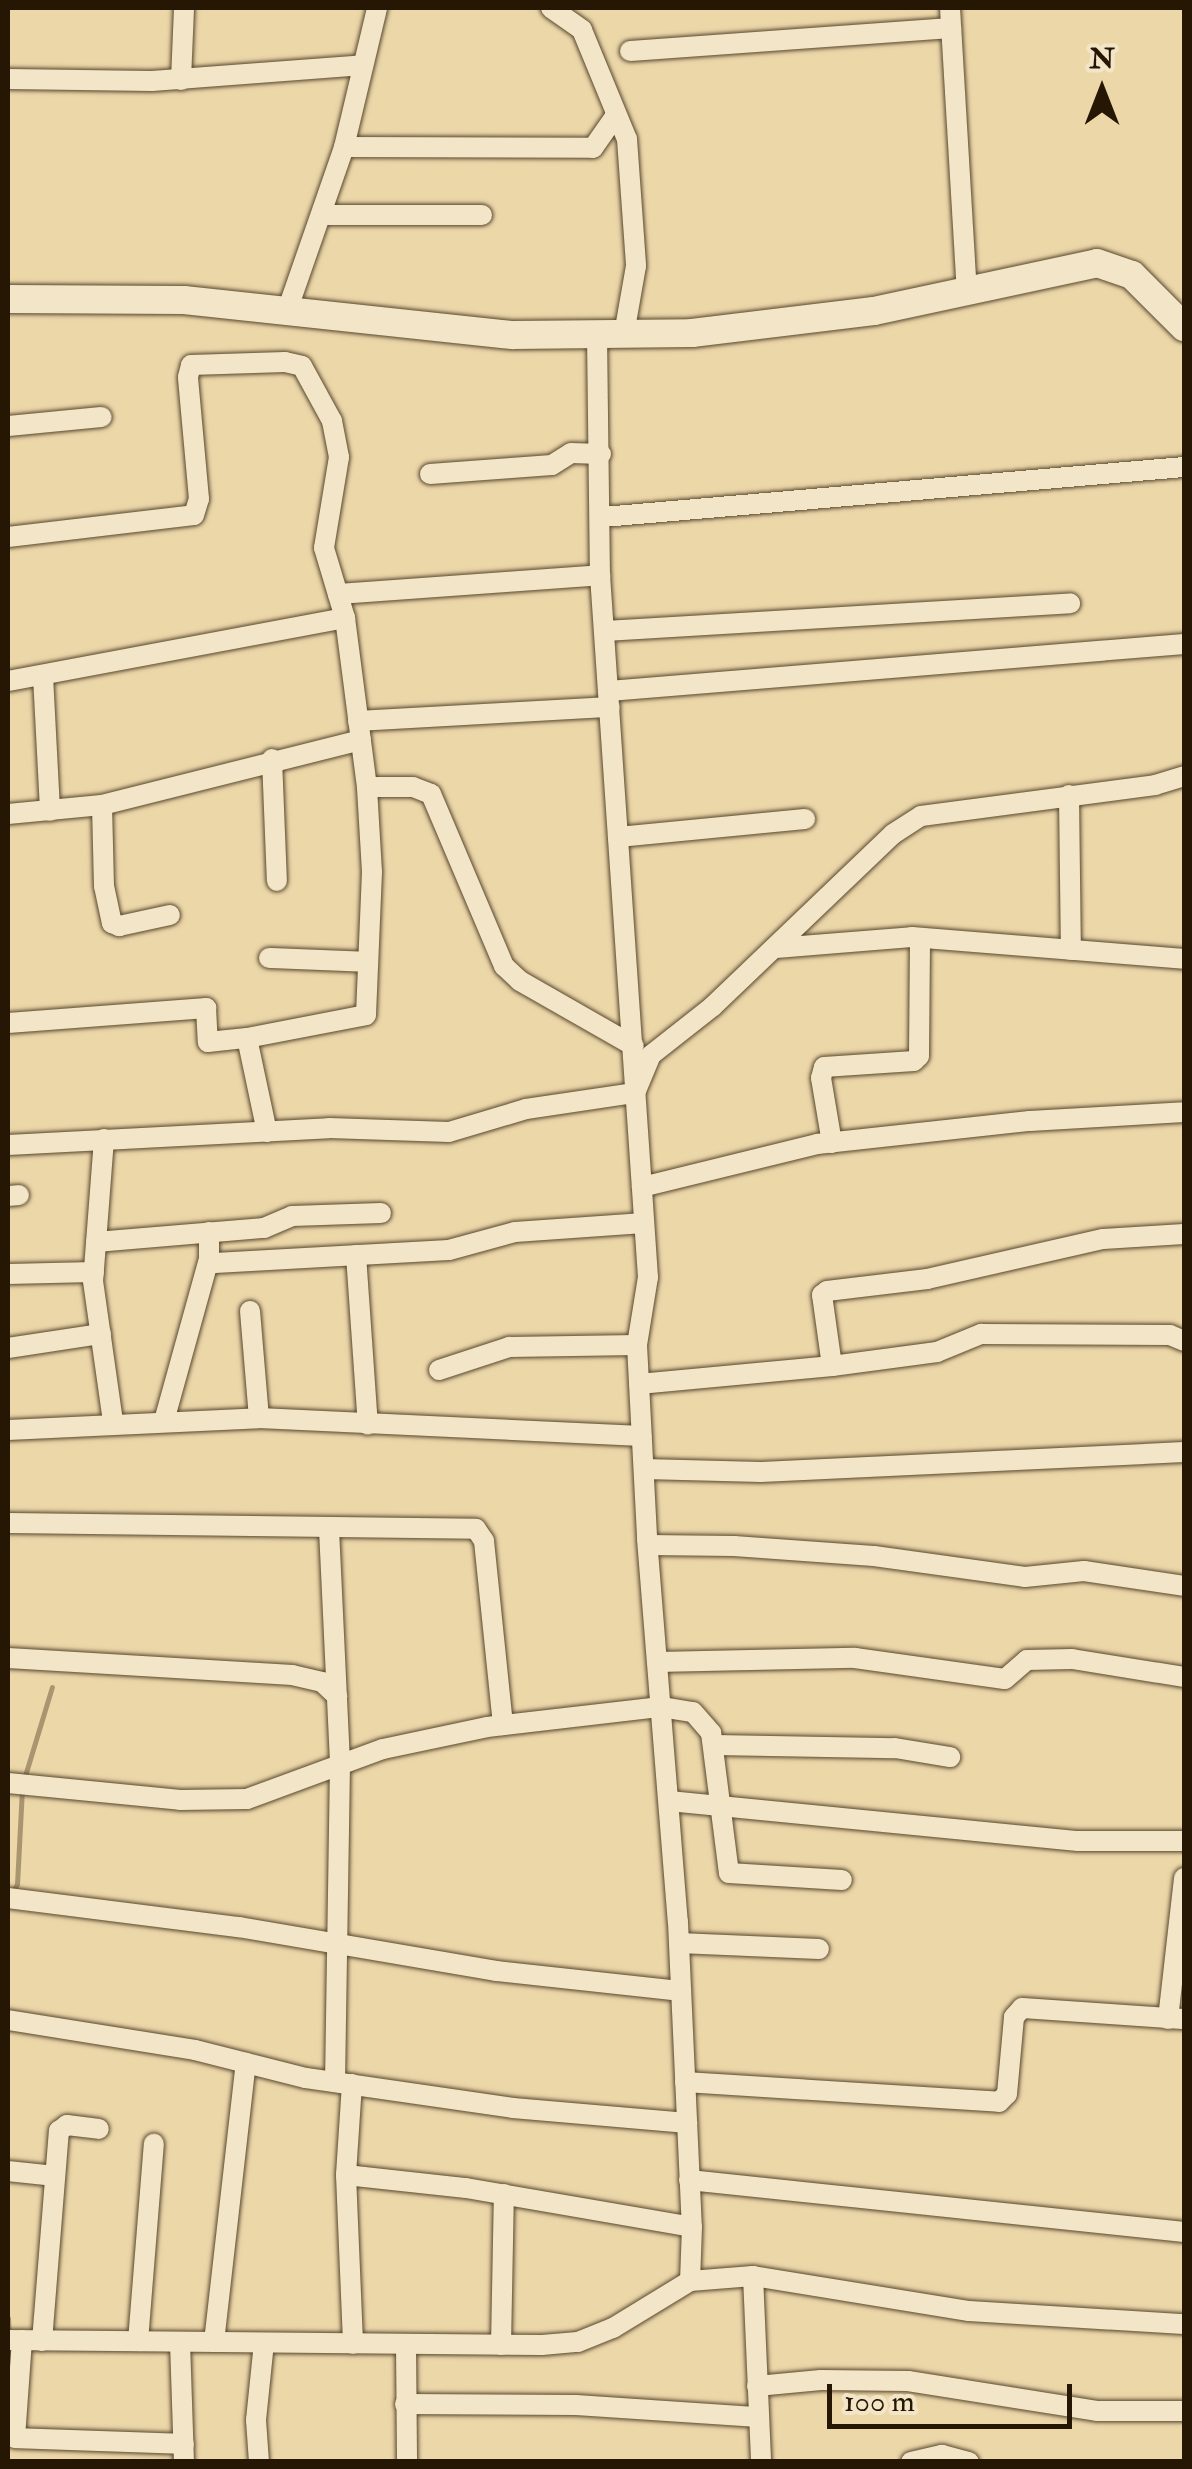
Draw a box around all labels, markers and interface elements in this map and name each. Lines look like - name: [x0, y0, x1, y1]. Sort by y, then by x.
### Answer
- north arrow: [1052, 40, 1152, 140]
- text: N: [1089, 42, 1115, 77]
- scale bar: [832, 2364, 1077, 2426]
- text: 100 m: [844, 2383, 915, 2420]

